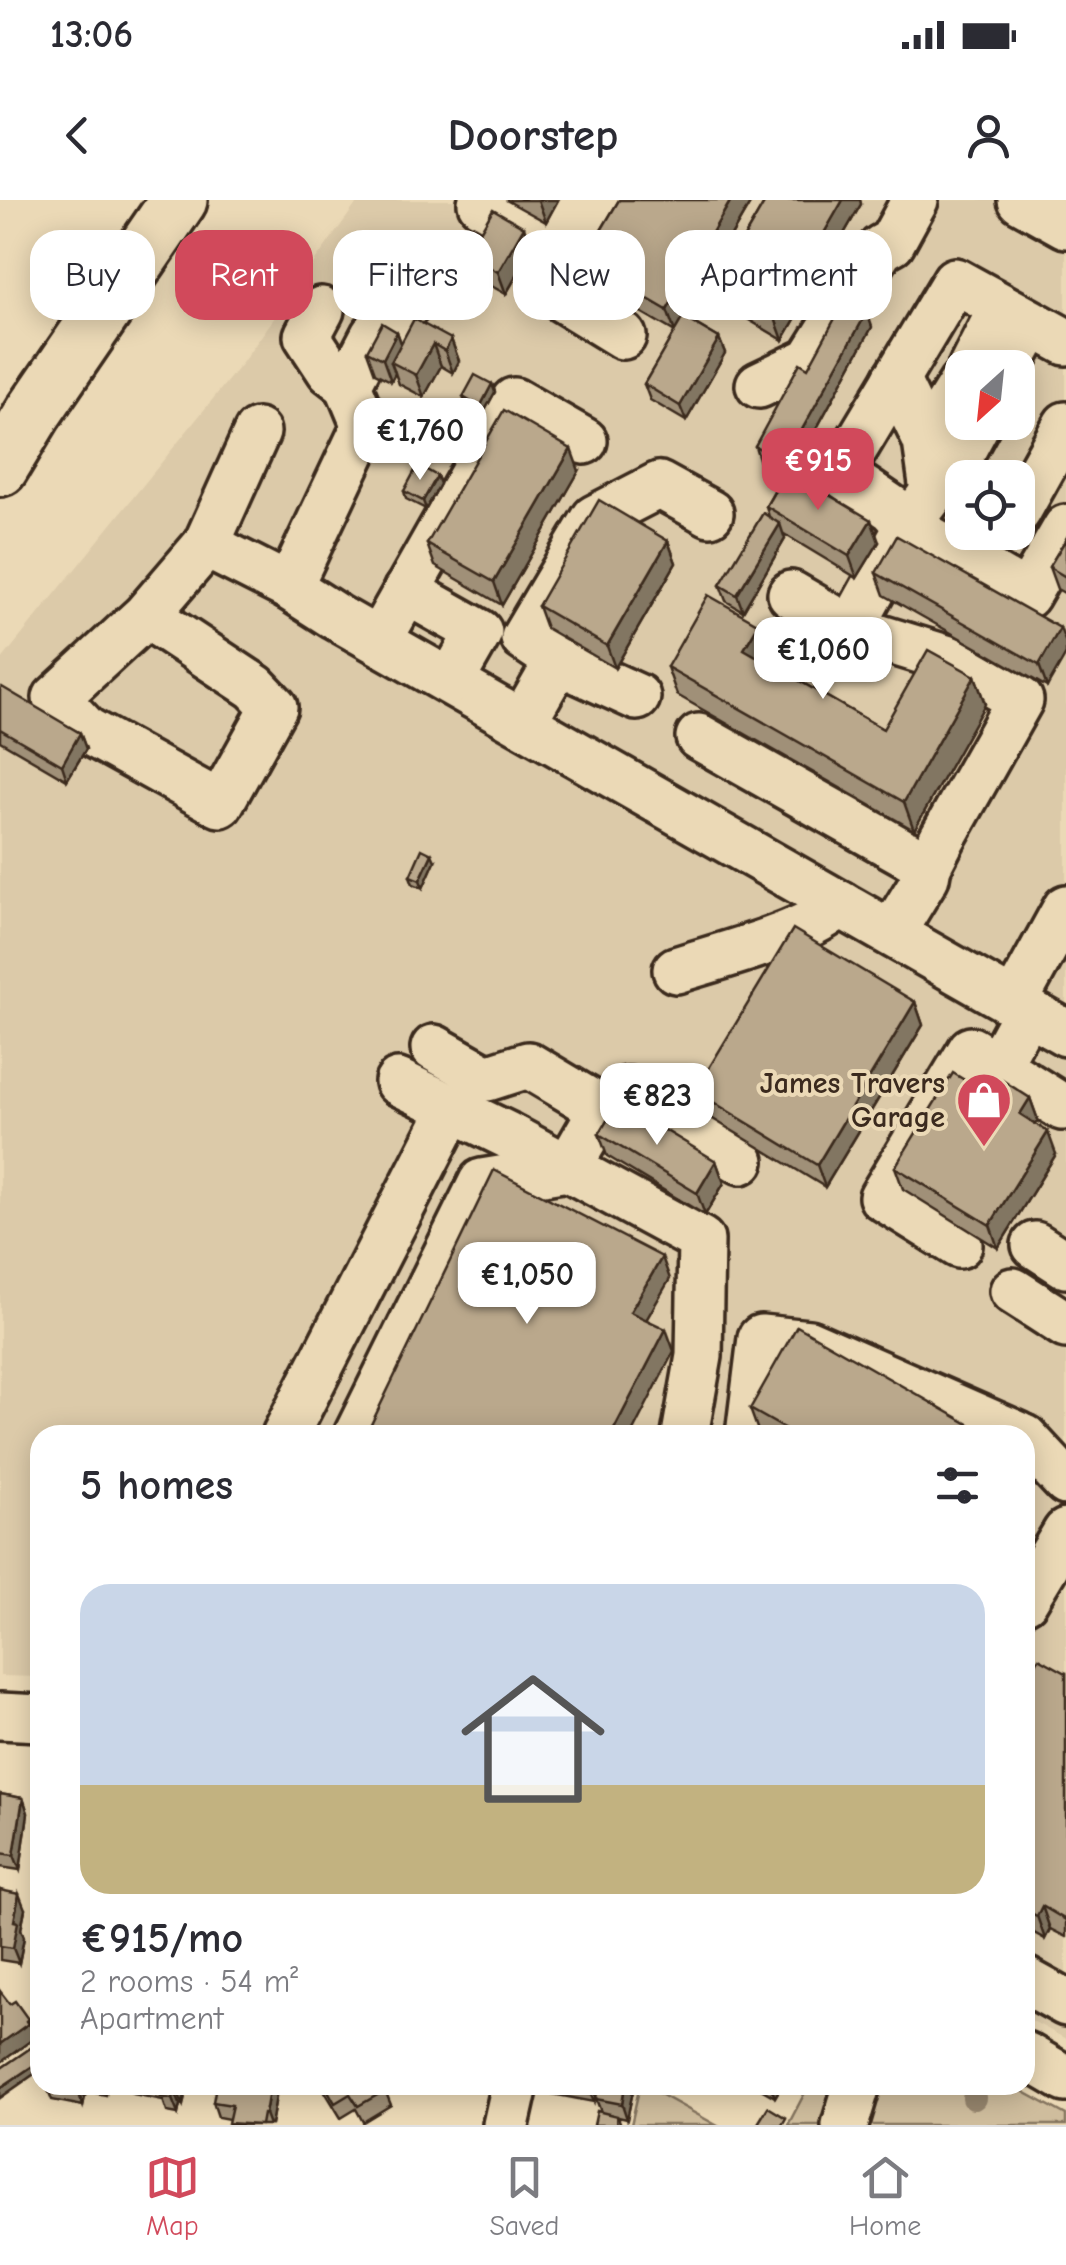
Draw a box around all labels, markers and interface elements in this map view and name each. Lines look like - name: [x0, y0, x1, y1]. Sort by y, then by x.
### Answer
- text: 13:06: [50, 13, 133, 57]
- icon: back: [50, 108, 105, 163]
- icon: person: [961, 108, 1016, 163]
- text: Doorstep: [447, 109, 619, 161]
- chip: Buy: [30, 230, 155, 320]
- chip: Rent: [175, 230, 313, 320]
- chip: Filters: [333, 230, 493, 320]
- chip: New: [513, 230, 645, 320]
- chip: Apartment: [665, 230, 892, 320]
- north arrow: [945, 350, 1035, 440]
- map controls: [945, 350, 1035, 550]
- pin: €1,760: [339, 398, 501, 483]
- text: €1,760: [376, 412, 464, 449]
- pin: €915: [759, 428, 877, 513]
- text: €915: [784, 442, 852, 479]
- button: locate: [945, 460, 1035, 550]
- pin: €1,060: [742, 617, 904, 702]
- text: €1,060: [776, 631, 870, 668]
- pin: €823: [598, 1063, 716, 1148]
- place label: James Travers Garage: [760, 1066, 945, 1135]
- shop icon: James Travers Garage: [954, 1070, 1014, 1149]
- text: €823: [622, 1077, 692, 1114]
- pin: €1,050: [446, 1242, 608, 1327]
- text: €1,050: [480, 1256, 574, 1293]
- icon: filters: [930, 1458, 985, 1513]
- text: 5 homes: [80, 1461, 233, 1510]
- icon: home: [443, 1649, 623, 1829]
- text: €915/mo: [80, 1914, 243, 1963]
- text: 2 rooms · 54 m²: [80, 1963, 298, 2000]
- text: Apartment: [80, 2000, 223, 2037]
- tab: Map: [145, 2150, 200, 2242]
- tab: Saved: [489, 2150, 559, 2242]
- tab: Home: [849, 2150, 921, 2242]

